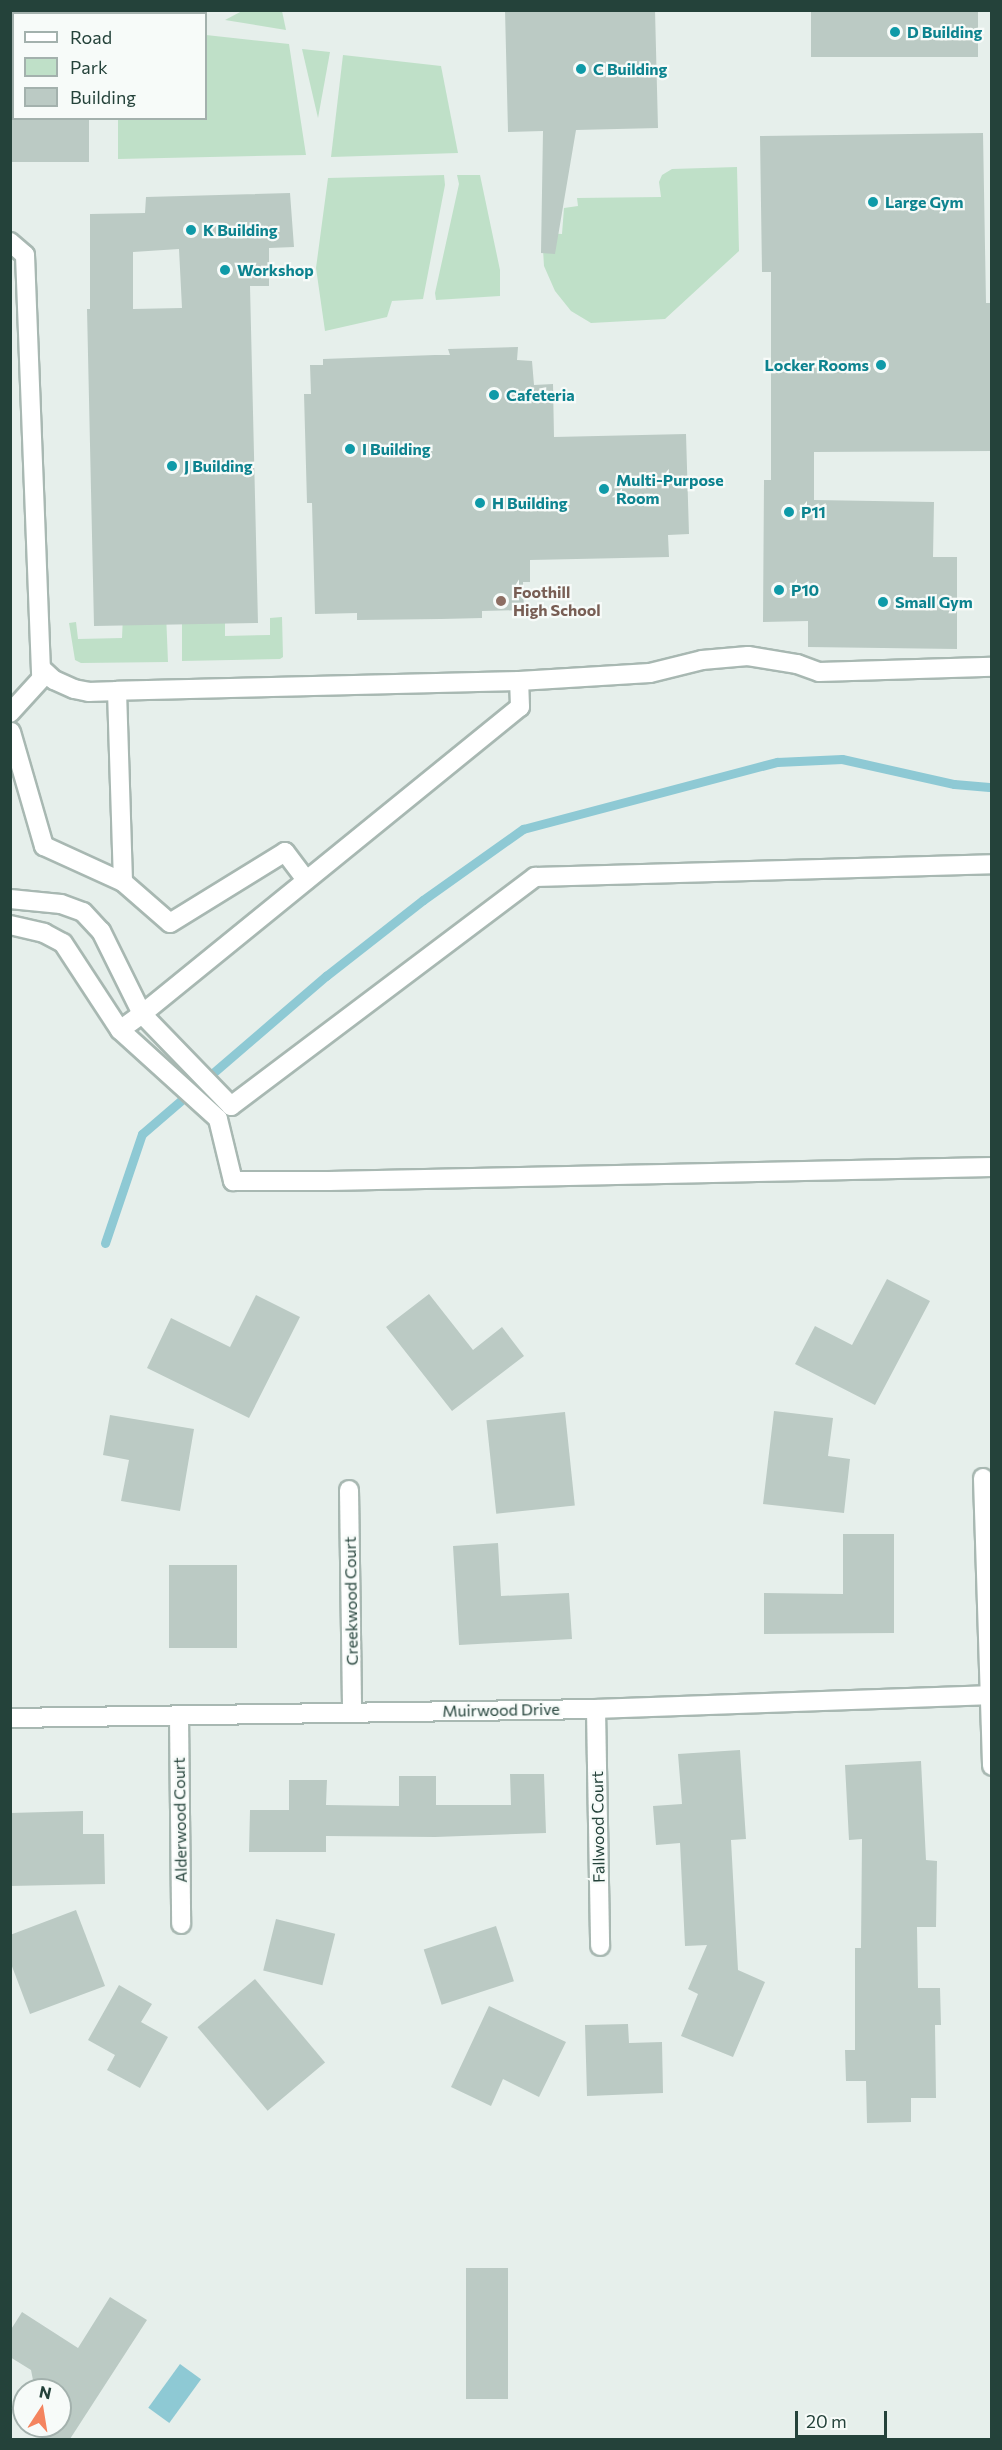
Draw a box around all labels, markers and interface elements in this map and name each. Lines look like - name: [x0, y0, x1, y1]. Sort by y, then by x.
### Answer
- legend: [12, 12, 207, 120]
- place label: D Building: [907, 22, 982, 42]
- marker: D Building: [888, 25, 902, 39]
- text: Road: [70, 26, 112, 48]
- text: Park: [70, 56, 108, 78]
- place label: C Building: [593, 59, 667, 79]
- marker: C Building: [574, 62, 588, 76]
- text: Building: [70, 86, 136, 108]
- place label: Large Gym: [885, 192, 963, 212]
- marker: Large Gym: [866, 195, 880, 209]
- place label: K Building: [203, 220, 278, 240]
- marker: K Building: [184, 223, 198, 237]
- place label: Workshop: [237, 260, 314, 280]
- marker: Workshop: [218, 263, 232, 277]
- place label: Locker Rooms: [765, 355, 869, 375]
- marker: Locker Rooms: [874, 358, 888, 372]
- place label: Cafeteria: [506, 385, 575, 405]
- marker: Cafeteria: [487, 388, 501, 402]
- place label: I Building: [362, 439, 430, 459]
- marker: I Building: [343, 442, 357, 456]
- place label: J Building: [184, 456, 253, 476]
- marker: J Building: [165, 459, 179, 473]
- place label: Multi-Purpose Room: [616, 470, 724, 508]
- marker: Multi-Purpose Room: [597, 482, 611, 496]
- place label: H Building: [492, 493, 567, 513]
- marker: H Building: [473, 496, 487, 510]
- place label: P11: [801, 502, 826, 522]
- marker: P11: [782, 505, 796, 519]
- place label: P10: [791, 580, 819, 600]
- place label: Foothill High School: [513, 582, 601, 620]
- marker: P10: [772, 583, 786, 597]
- place label: Small Gym: [895, 592, 973, 612]
- marker: Foothill High School: [494, 594, 508, 608]
- marker: Small Gym: [876, 595, 890, 609]
- street label: Creekwood Court: [340, 1536, 362, 1666]
- street label: Muirwood Drive: [442, 1699, 560, 1721]
- street label: Alderwood Court: [169, 1757, 191, 1883]
- street label: Fallwood Court: [587, 1771, 609, 1883]
- north arrow: [12, 2378, 72, 2438]
- text: N: [38, 2381, 53, 2402]
- scale bar: [798, 2399, 890, 2437]
- text: 20 m: [806, 2410, 847, 2432]

